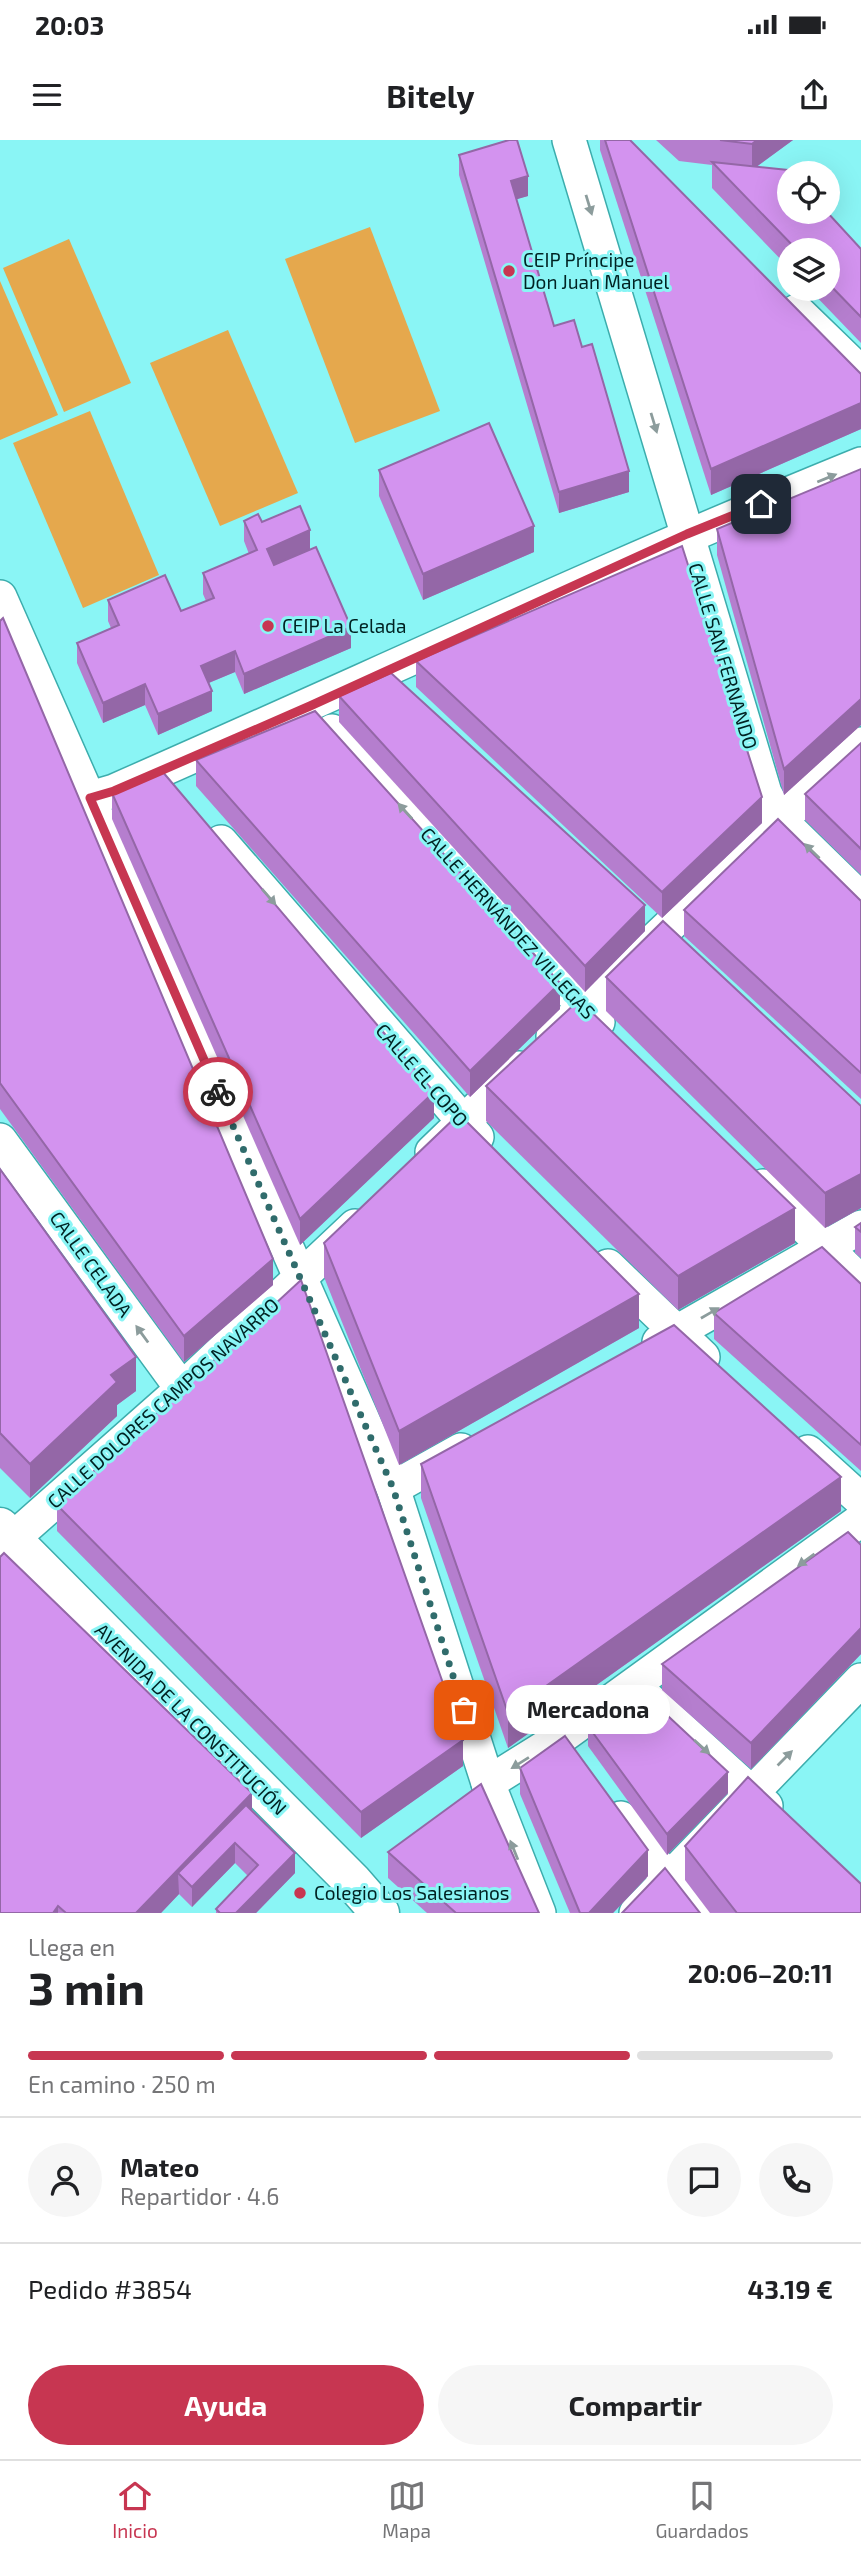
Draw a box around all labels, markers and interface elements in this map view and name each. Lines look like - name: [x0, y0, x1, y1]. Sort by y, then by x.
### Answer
- text: 20:03: [35, 9, 104, 40]
- icon: menu: [28, 76, 66, 114]
- text: Bitely: [386, 76, 475, 114]
- icon: share: [795, 76, 833, 114]
- map controls: [777, 161, 840, 301]
- button: locate: [777, 161, 840, 224]
- one-way arrow: [584, 195, 594, 216]
- button: layers: [777, 238, 840, 301]
- place label: CEIP Príncipe Don Juan Manuel: [523, 248, 669, 293]
- marker: CEIP Príncipe Don Juan Manuel: [501, 263, 517, 279]
- one-way arrow: [649, 413, 659, 434]
- one-way arrow: [816, 472, 837, 483]
- pin: [731, 474, 791, 534]
- icon: home: [742, 485, 780, 523]
- street label: CALLE SAN FERNANDO: [684, 560, 763, 752]
- place label: CEIP La Celada: [282, 614, 406, 637]
- marker: CEIP La Celada: [260, 618, 276, 634]
- one-way arrow: [397, 802, 413, 820]
- street label: CALLE HERNÁNDEZ VILLEGAS: [416, 822, 600, 1023]
- one-way arrow: [804, 843, 820, 859]
- one-way arrow: [261, 888, 277, 906]
- street label: CALLE EL COPO: [372, 1019, 473, 1131]
- courier: [183, 1057, 253, 1127]
- icon: bike: [199, 1073, 237, 1111]
- street label: CALLE CELADA: [46, 1207, 137, 1321]
- street label: CALLE DOLORES CAMPOS NAVARRO: [42, 1293, 283, 1513]
- one-way arrow: [701, 1307, 720, 1319]
- one-way arrow: [135, 1325, 149, 1343]
- one-way arrow: [797, 1553, 815, 1567]
- street label: AVENIDA DE LA CONSTITUCIÓN: [91, 1618, 292, 1819]
- pin: [434, 1680, 494, 1740]
- callout: Mercadona: [506, 1686, 670, 1734]
- icon: bag: [445, 1691, 483, 1729]
- text: Mercadona: [527, 1695, 649, 1723]
- one-way arrow: [693, 1739, 711, 1755]
- one-way arrow: [776, 1749, 793, 1766]
- one-way arrow: [511, 1756, 530, 1769]
- one-way arrow: [509, 1839, 520, 1860]
- place label: Colegio Los Salesianos: [314, 1881, 509, 1904]
- marker: Colegio Los Salesianos: [292, 1885, 308, 1901]
- text: Llega en: [28, 1933, 115, 1961]
- text: 20:06–20:11: [688, 1957, 833, 1988]
- text: 3 min: [28, 1959, 145, 2014]
- text: En camino · 250 m: [28, 2070, 216, 2098]
- button: person: [28, 2143, 102, 2217]
- button: chat: [667, 2143, 741, 2217]
- button: phone: [759, 2143, 833, 2217]
- text: Mateo: [120, 2151, 199, 2182]
- text: Repartidor · 4.6: [120, 2182, 279, 2210]
- text: Pedido #3854: [28, 2273, 192, 2304]
- text: 43.19 €: [748, 2273, 833, 2304]
- button: Ayuda: [28, 2365, 424, 2445]
- button: Compartir: [438, 2365, 833, 2445]
- tab: Inicio: [112, 2477, 158, 2542]
- tab: Mapa: [382, 2477, 431, 2542]
- tab: Guardados: [655, 2477, 749, 2542]

